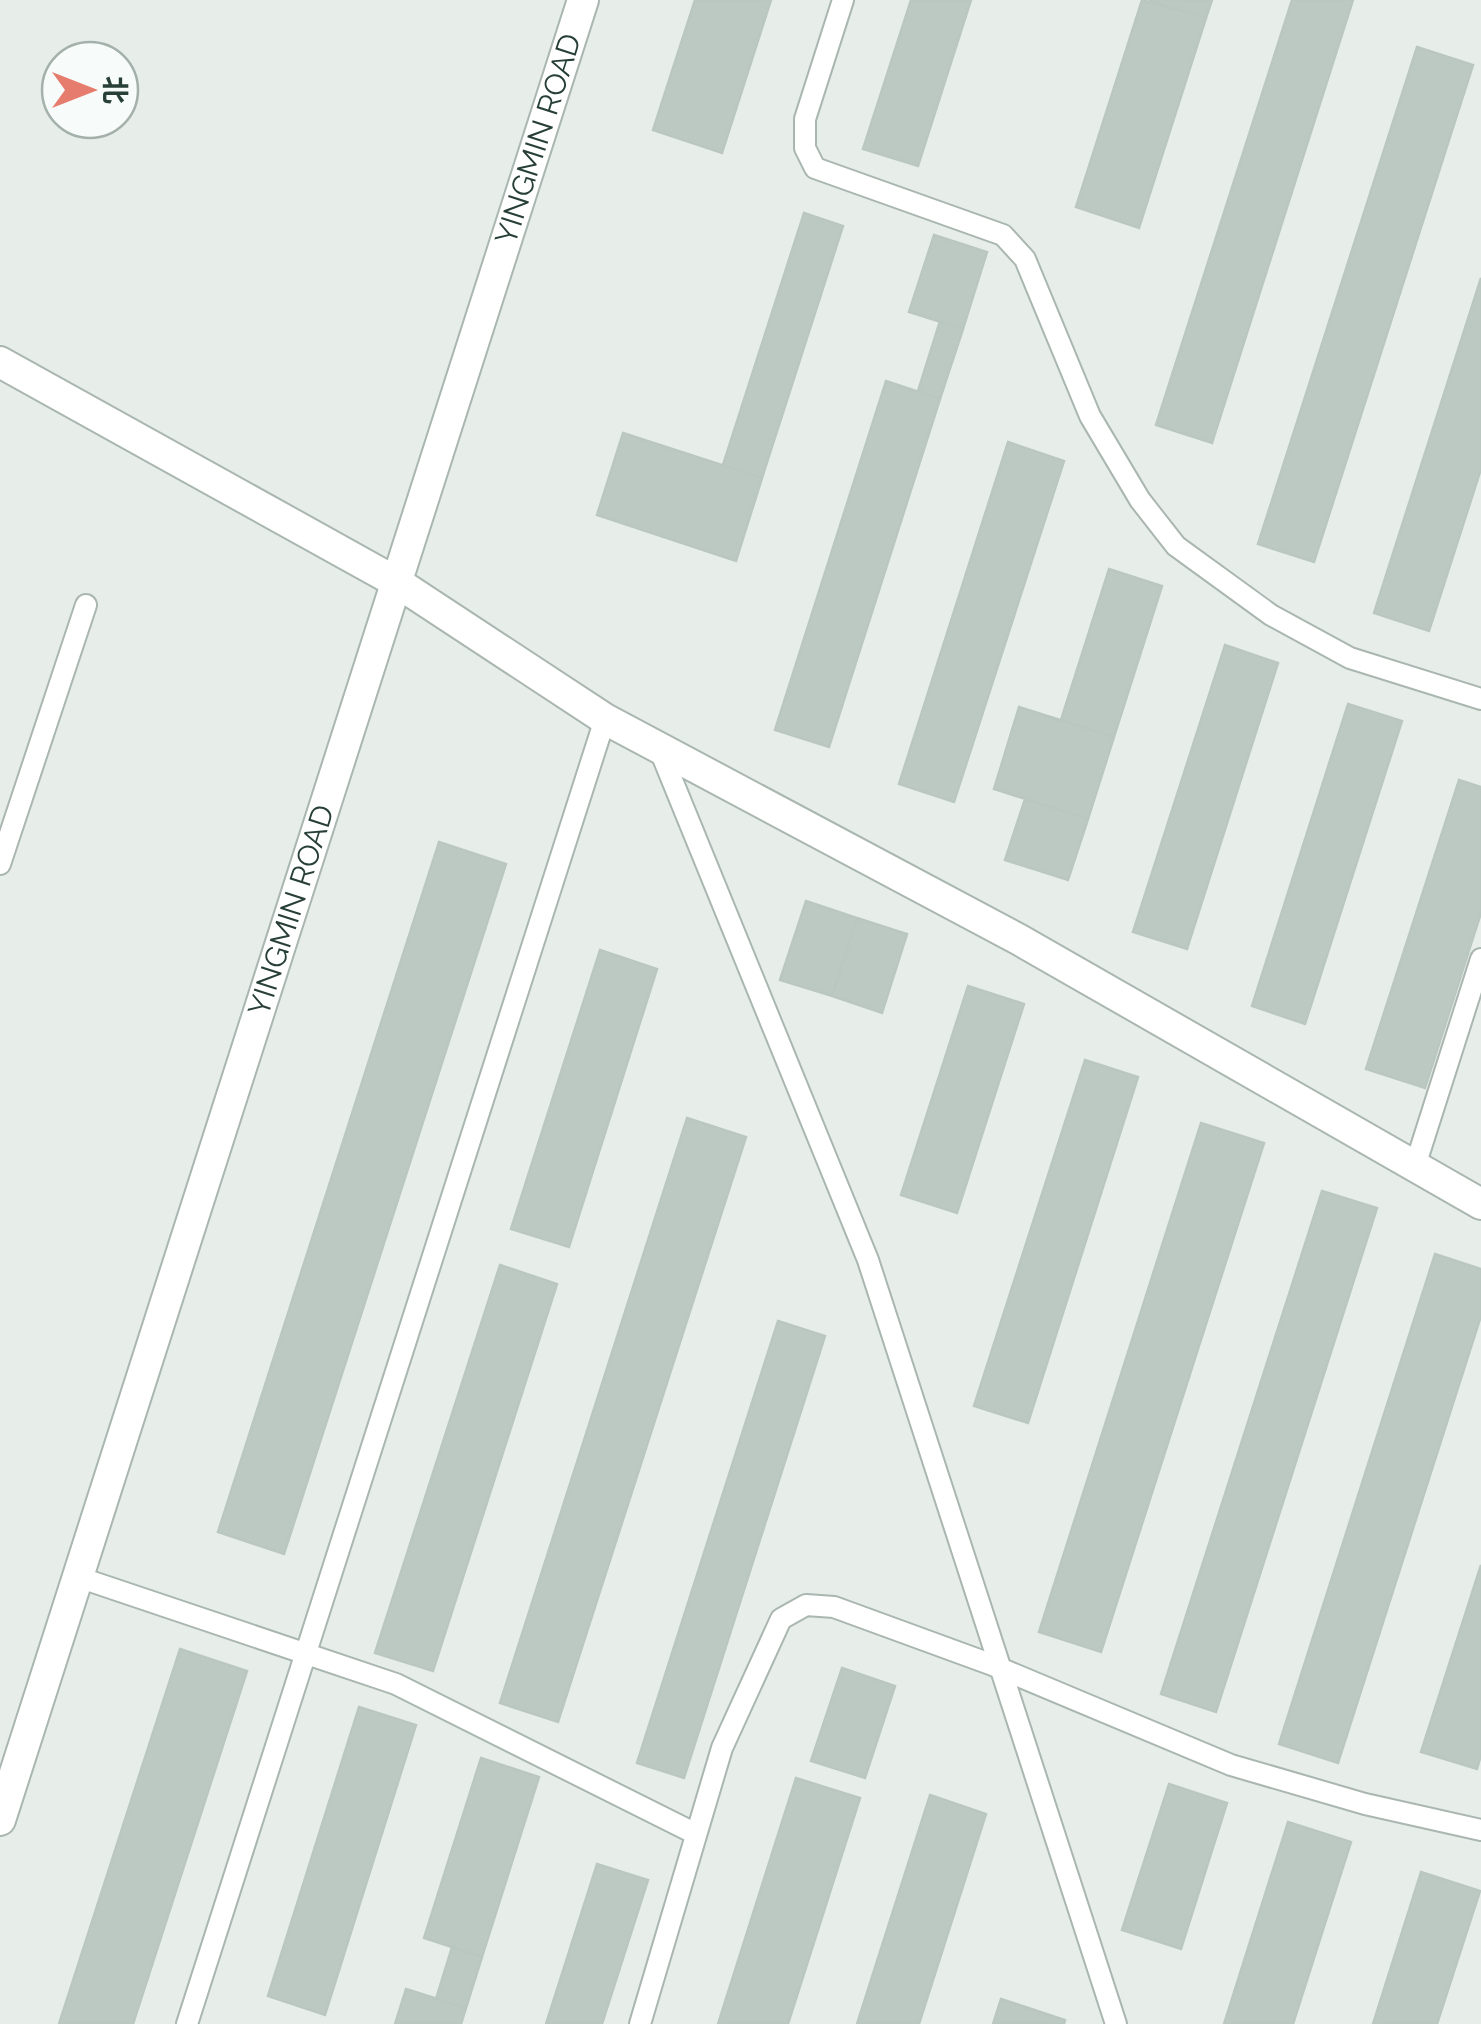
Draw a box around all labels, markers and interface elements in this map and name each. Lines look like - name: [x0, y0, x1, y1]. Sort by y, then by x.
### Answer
- street label: YINGMIN ROAD: [488, 29, 588, 249]
- north arrow: [40, 40, 140, 140]
- text: 北: [98, 76, 131, 104]
- street label: YINGMIN ROAD: [241, 801, 341, 1020]

